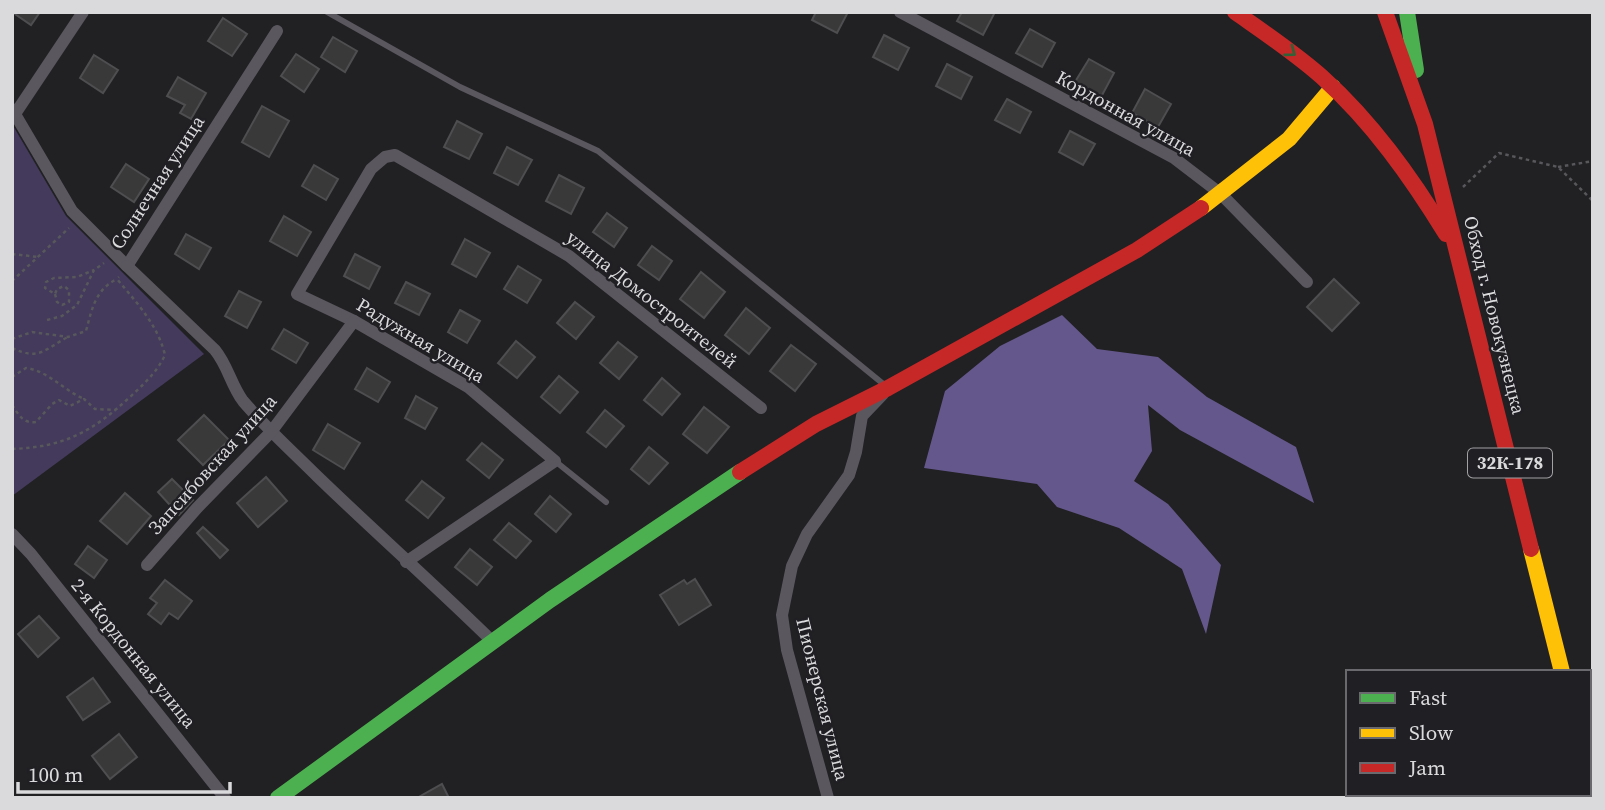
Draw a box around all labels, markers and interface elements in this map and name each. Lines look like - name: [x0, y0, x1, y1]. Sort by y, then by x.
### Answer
- one-way arrow: [1283, 43, 1296, 56]
- street label: Кордонная улица: [1052, 64, 1201, 162]
- street label: Солнечная улица: [104, 110, 210, 254]
- street label: Обход г. Новокузнецка: [1458, 213, 1532, 417]
- street label: улица Домостроителей: [561, 224, 743, 374]
- street label: Радужная улица: [352, 291, 490, 389]
- street label: Запсибовская улица: [142, 388, 282, 540]
- road number: 32К-178: [1468, 448, 1552, 477]
- street label: 2-я Кордонная улица: [65, 573, 203, 734]
- street label: Пионерская улица: [790, 615, 856, 783]
- legend: [1346, 670, 1591, 796]
- text: Fast: [1409, 683, 1447, 712]
- text: Slow: [1409, 718, 1453, 747]
- scale bar: [18, 750, 229, 794]
- text: Jam: [1408, 753, 1446, 782]
- text: 100 m: [28, 760, 83, 789]

